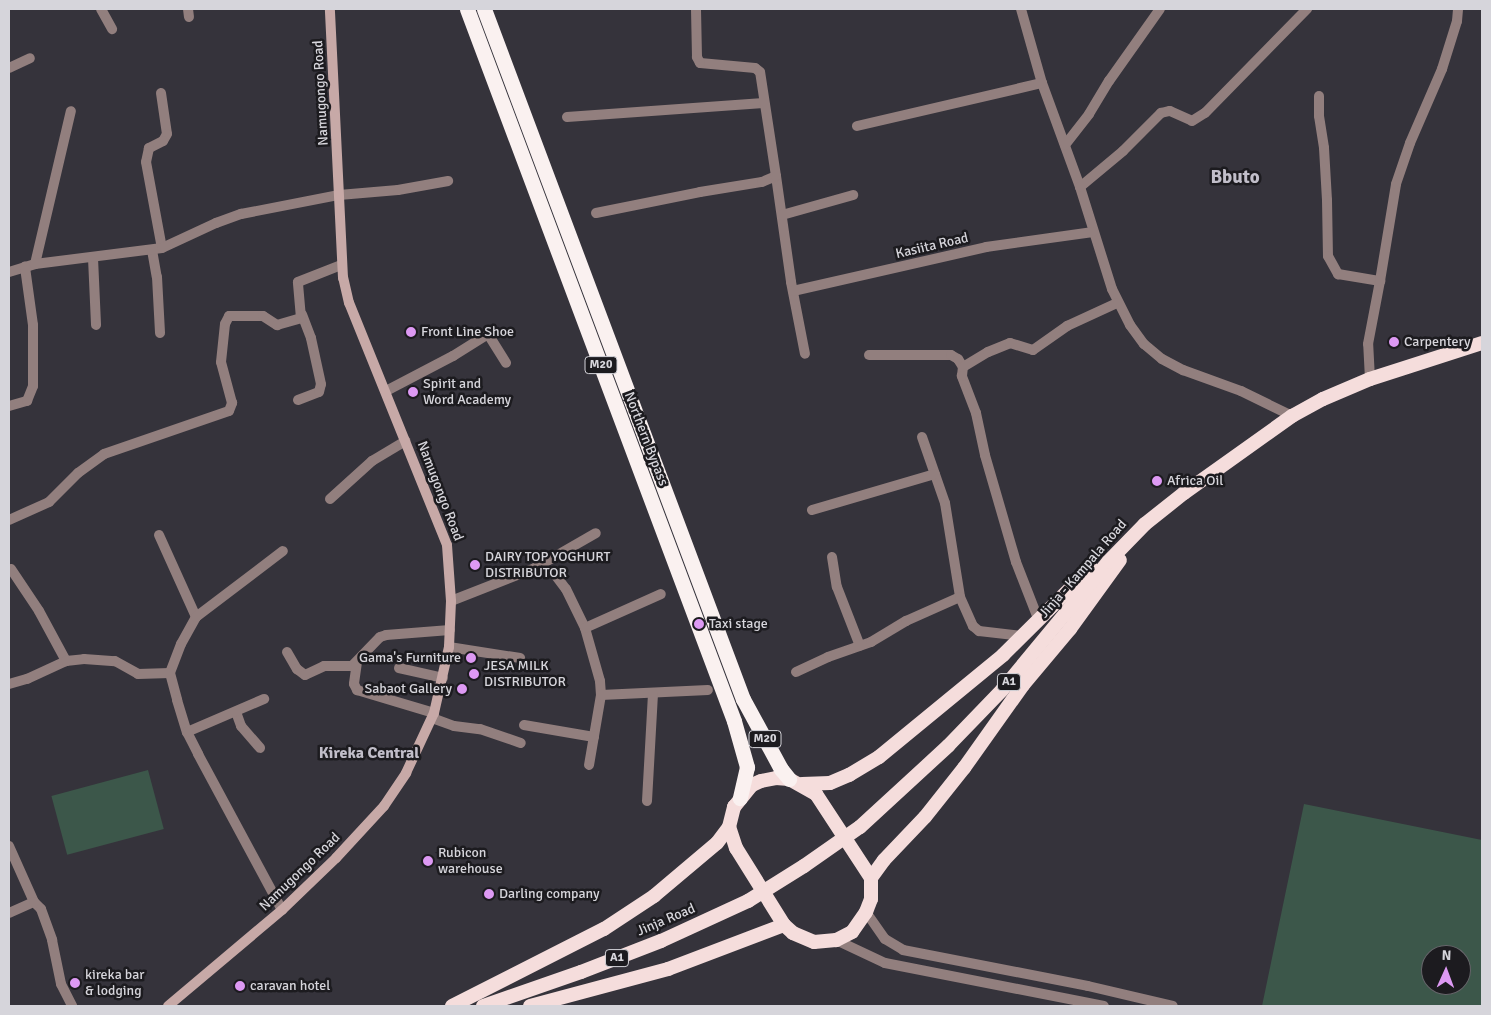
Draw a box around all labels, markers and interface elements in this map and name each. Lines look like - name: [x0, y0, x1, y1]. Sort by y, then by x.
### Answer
- street label: Namugongo Road: [310, 40, 332, 146]
- district label: Bbuto: [1210, 167, 1260, 189]
- street label: Kasiita Road: [894, 229, 970, 263]
- place label: Front Line Shoe: [421, 324, 514, 340]
- marker: Front Line Shoe: [405, 326, 417, 338]
- place label: Carpentery: [1404, 334, 1471, 350]
- marker: Carpentery: [1388, 336, 1400, 348]
- road number: M20: [584, 356, 618, 374]
- place label: Spirit and Word Academy: [423, 376, 511, 408]
- marker: Spirit and Word Academy: [407, 386, 419, 398]
- street label: Northern Bypass: [620, 390, 672, 488]
- street label: Namugongo Road: [413, 439, 467, 543]
- place label: Africa Oil: [1167, 473, 1223, 489]
- marker: Africa Oil: [1151, 475, 1163, 487]
- street label: Jinja - Kampala Road: [1036, 516, 1130, 622]
- place label: DAIRY TOP YOGHURT DISTRIBUTOR: [485, 549, 610, 582]
- marker: DAIRY TOP YOGHURT DISTRIBUTOR: [469, 559, 481, 571]
- place label: Taxi stage: [709, 616, 768, 632]
- marker: Taxi stage: [693, 618, 705, 630]
- place label: Gama's Furniture: [359, 650, 461, 666]
- marker: Gama's Furniture: [465, 652, 477, 664]
- place label: JESA MILK DISTRIBUTOR: [484, 658, 566, 690]
- marker: JESA MILK DISTRIBUTOR: [468, 668, 480, 680]
- road number: A1: [996, 672, 1022, 692]
- place label: Sabaot Gallery: [364, 681, 452, 697]
- marker: Sabaot Gallery: [456, 683, 468, 695]
- road number: M20: [748, 730, 782, 749]
- district label: Kireka Central: [319, 743, 419, 763]
- street label: Namugongo Road: [256, 829, 344, 915]
- place label: Rubicon warehouse: [438, 845, 503, 878]
- marker: Rubicon warehouse: [422, 855, 434, 867]
- place label: Darling company: [499, 886, 600, 902]
- marker: Darling company: [483, 888, 495, 900]
- street label: Jinja Road: [634, 900, 698, 940]
- north arrow: [1421, 945, 1471, 995]
- text: N: [1441, 947, 1452, 964]
- road number: A1: [604, 948, 630, 968]
- place label: kireka bar & lodging: [85, 967, 144, 1000]
- marker: kireka bar & lodging: [69, 977, 81, 989]
- place label: caravan hotel: [250, 978, 330, 994]
- marker: caravan hotel: [234, 980, 246, 992]

